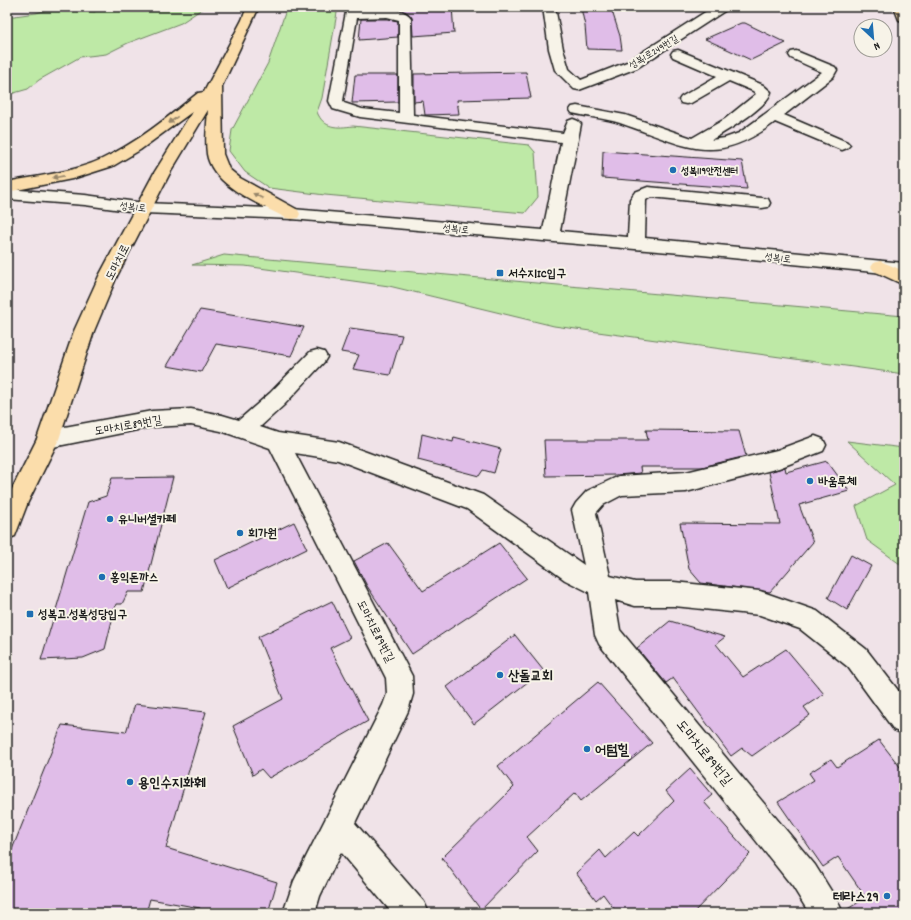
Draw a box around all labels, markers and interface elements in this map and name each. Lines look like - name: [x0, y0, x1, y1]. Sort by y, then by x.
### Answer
- north arrow: [853, 18, 893, 58]
- street label: 성복1로249번길: [627, 32, 681, 73]
- text: N: [870, 37, 882, 54]
- one-way arrow: [168, 115, 179, 124]
- marker: 성복119안전센터: [668, 165, 678, 175]
- place label: 성복119안전센터: [681, 165, 738, 179]
- one-way arrow: [52, 174, 65, 180]
- one-way arrow: [252, 193, 263, 199]
- street label: 성복1로: [119, 200, 147, 216]
- street label: 성복1로: [442, 222, 470, 238]
- street label: 도마치로: [102, 242, 135, 284]
- street label: 성복1로: [764, 251, 792, 267]
- place label: 서수지IC입구: [508, 266, 566, 283]
- marker: 서수지IC입구: [495, 268, 505, 278]
- street label: 도마치로89번길: [93, 412, 164, 441]
- place label: 바움루체: [818, 474, 857, 491]
- marker: 바움루체: [805, 476, 815, 486]
- place label: 유니버셜카페: [118, 512, 176, 529]
- marker: 유니버셜카페: [105, 514, 115, 524]
- place label: 희가원: [248, 526, 277, 543]
- marker: 희가원: [235, 528, 245, 538]
- place label: 홍익돈까스: [110, 570, 158, 587]
- marker: 홍익돈까스: [97, 572, 107, 582]
- street label: 도마치로89번길: [352, 597, 398, 666]
- place label: 성복고.성복성당입구: [37, 607, 127, 624]
- marker: 성복고.성복성당입구: [25, 609, 35, 619]
- place label: 산돌교회: [508, 667, 553, 687]
- marker: 산돌교회: [495, 670, 505, 680]
- street label: 도마치로89번길: [671, 716, 737, 791]
- place label: 어텀힐: [595, 741, 630, 761]
- marker: 어텀힐: [582, 744, 592, 754]
- place label: 용인수지화훼: [138, 774, 206, 794]
- marker: 용인수지화훼: [125, 777, 135, 787]
- place label: 테라스29: [833, 888, 879, 908]
- marker: 테라스29: [882, 891, 892, 901]

